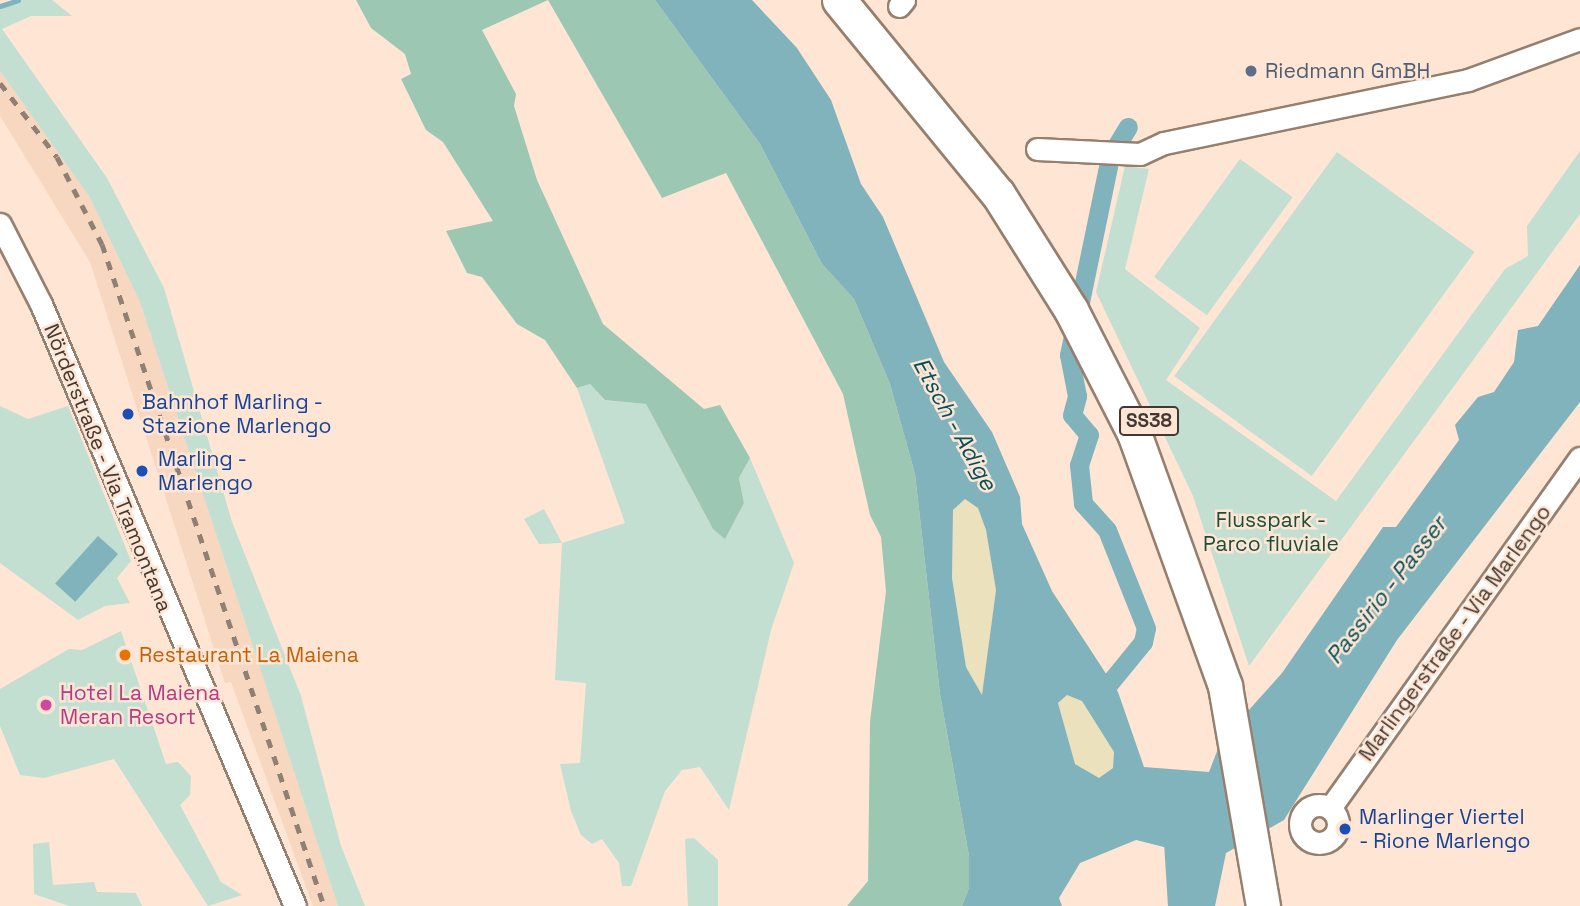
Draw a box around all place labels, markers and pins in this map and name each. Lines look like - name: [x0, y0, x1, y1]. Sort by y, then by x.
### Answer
- place label: Riedmann GmBH: [1265, 58, 1430, 84]
- marker: Riedmann GmBH: [1243, 63, 1259, 79]
- place label: Bahnhof Marling - Stazione Marlengo: [142, 389, 331, 439]
- marker: Bahnhof Marling - Stazione Marlengo: [120, 406, 136, 422]
- place label: Marling - Marlengo: [158, 446, 253, 496]
- marker: Marling - Marlengo: [132, 461, 152, 481]
- place label: Restaurant La Maiena: [139, 642, 359, 668]
- marker: Restaurant La Maiena: [117, 647, 133, 663]
- place label: Hotel La Maiena Meran Resort: [60, 680, 220, 730]
- marker: Hotel La Maiena Meran Resort: [38, 697, 54, 713]
- place label: Marlinger Viertel - Rione Marlengo: [1359, 804, 1531, 854]
- marker: Marlinger Viertel - Rione Marlengo: [1337, 821, 1353, 837]

